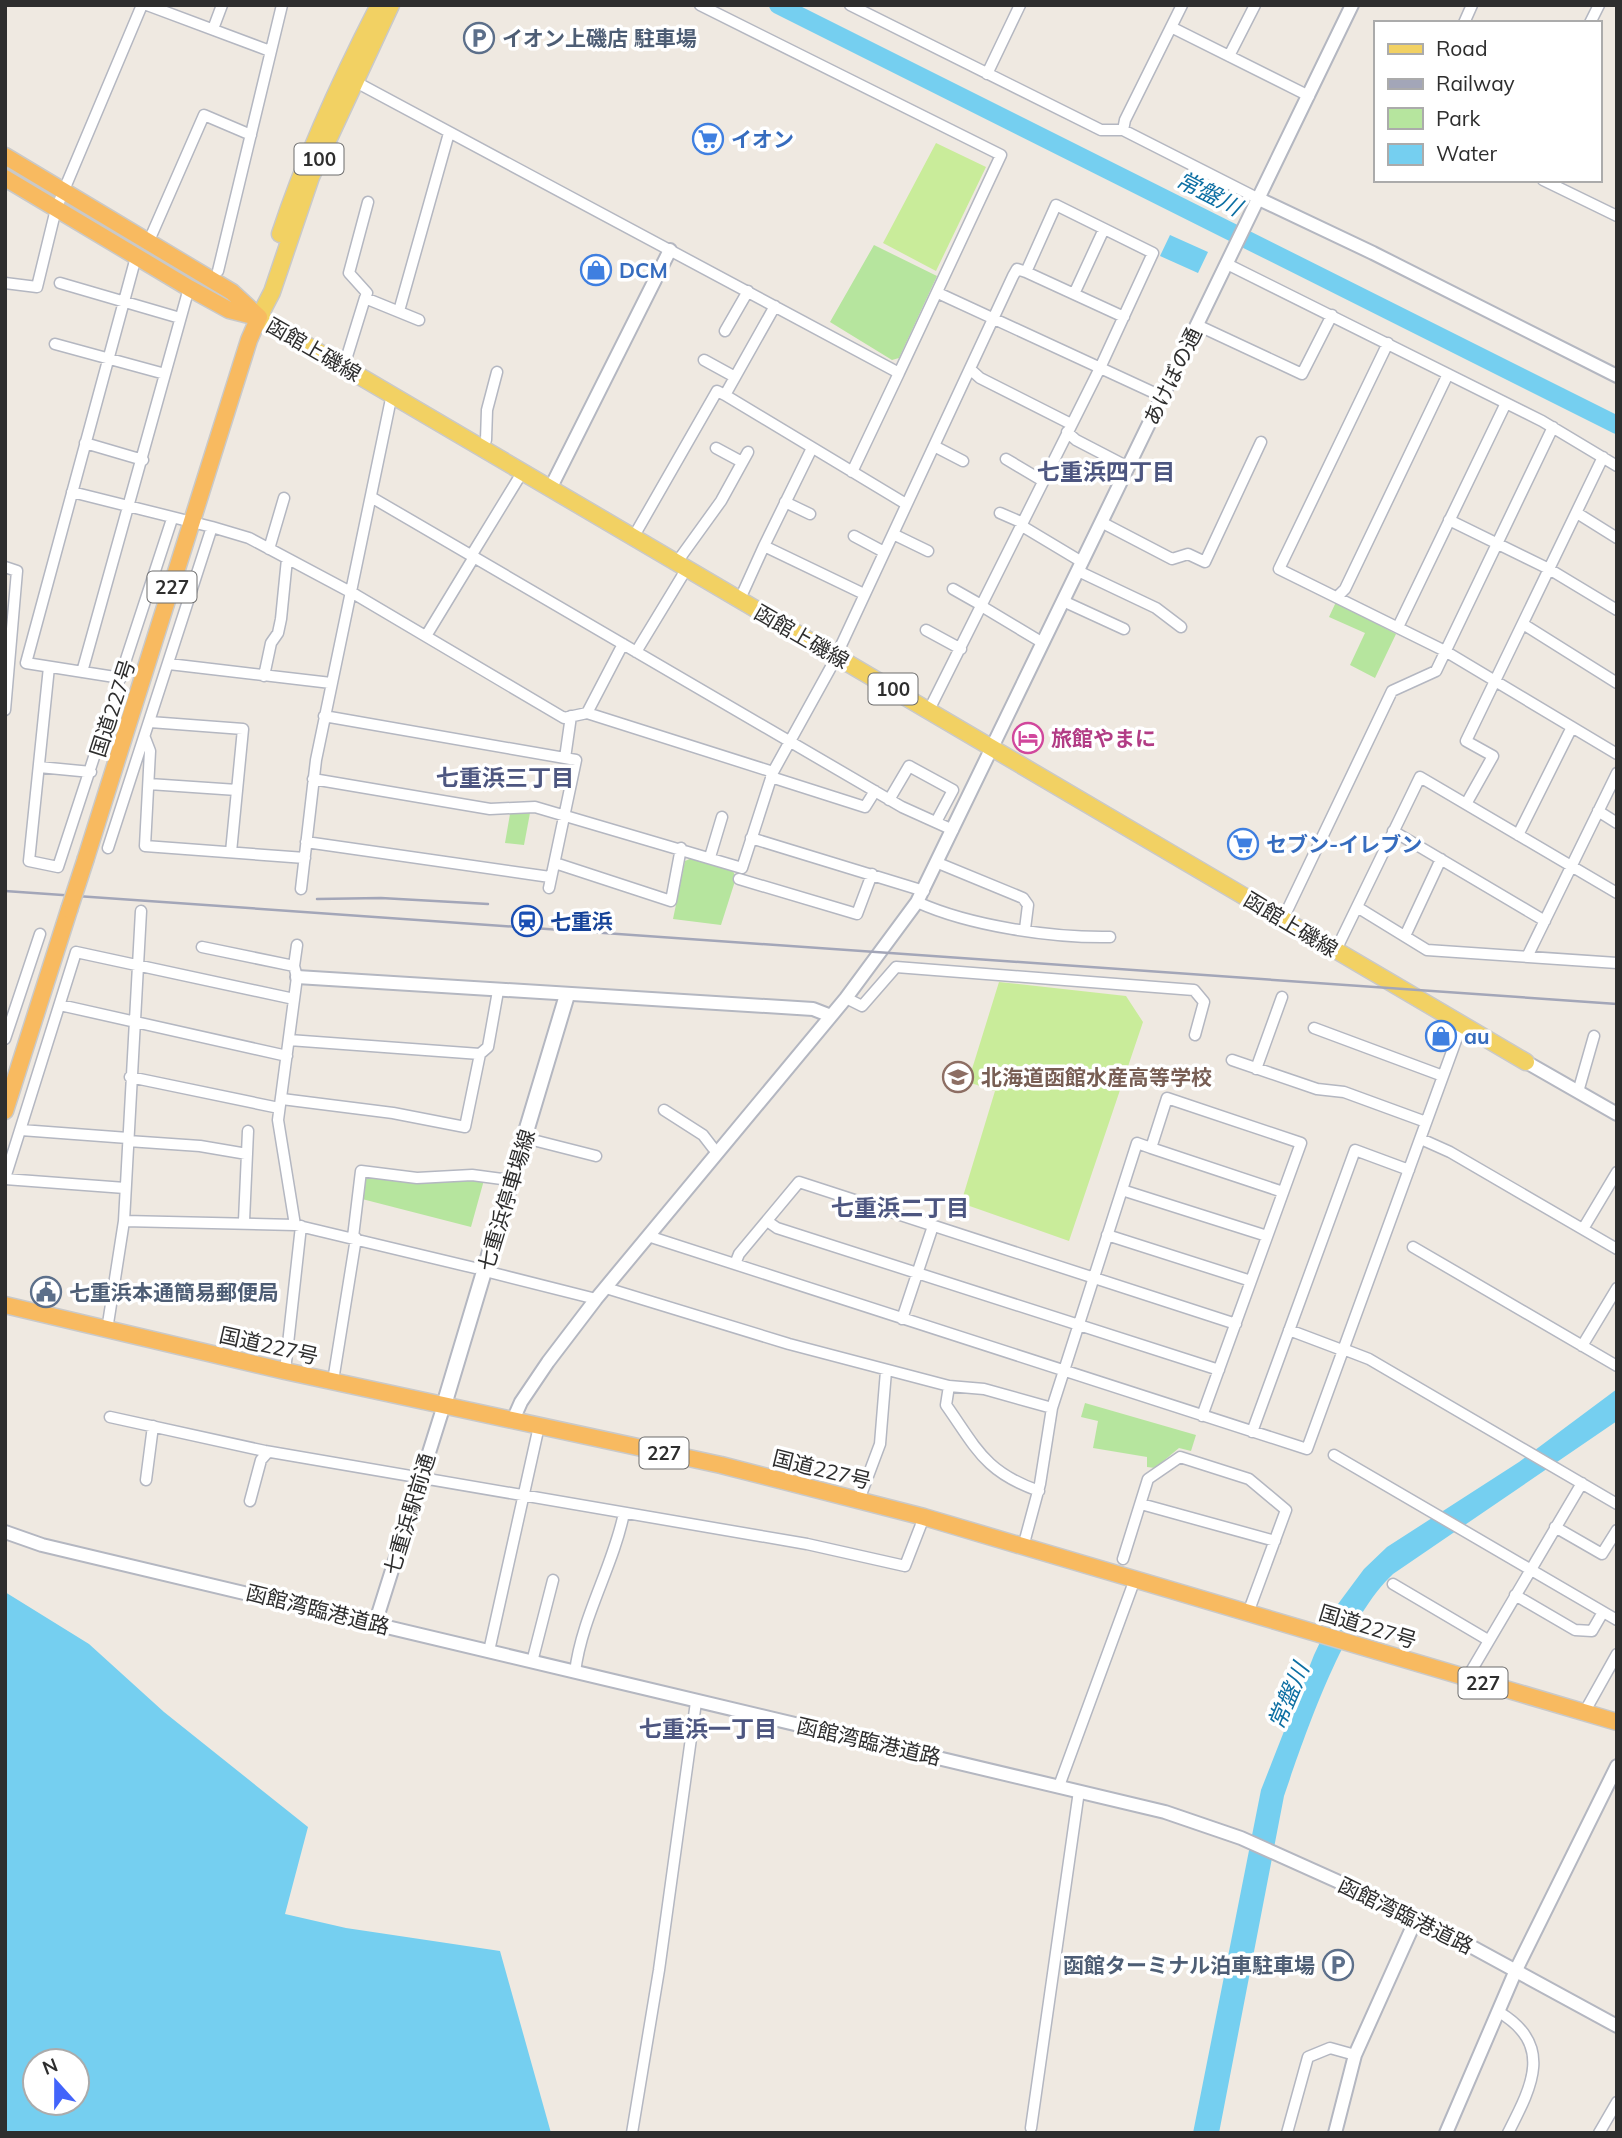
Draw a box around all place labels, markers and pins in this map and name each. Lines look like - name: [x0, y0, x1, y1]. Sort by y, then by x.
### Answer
- parking icon: イオン上磯店 駐車場: [462, 21, 496, 55]
- place label: イオン上磯店 駐車場: [502, 25, 697, 51]
- supermarket icon: イオン: [691, 122, 725, 156]
- place label: イオン: [731, 126, 794, 152]
- shop icon: DCM: [579, 253, 613, 287]
- place label: DCM: [619, 257, 668, 283]
- hotel icon: 旅館やまに: [1011, 721, 1045, 755]
- place label: 旅館やまに: [1051, 725, 1156, 751]
- supermarket icon: セブン-イレブン: [1226, 827, 1260, 861]
- place label: セブン-イレブン: [1266, 831, 1422, 857]
- station icon: 七重浜: [510, 904, 544, 938]
- place label: 七重浜: [550, 908, 613, 934]
- shop icon: au: [1424, 1019, 1458, 1053]
- place label: au: [1464, 1023, 1490, 1049]
- school or university icon: 北海道函館水産高等学校: [941, 1060, 975, 1094]
- place label: 北海道函館水産高等学校: [981, 1064, 1212, 1090]
- public building icon: 七重浜本通簡易郵便局: [29, 1275, 63, 1309]
- place label: 七重浜本通簡易郵便局: [69, 1279, 279, 1305]
- parking icon: 函館ターミナル泊車駐車場: [1321, 1948, 1355, 1982]
- place label: 函館ターミナル泊車駐車場: [1063, 1952, 1315, 1978]

